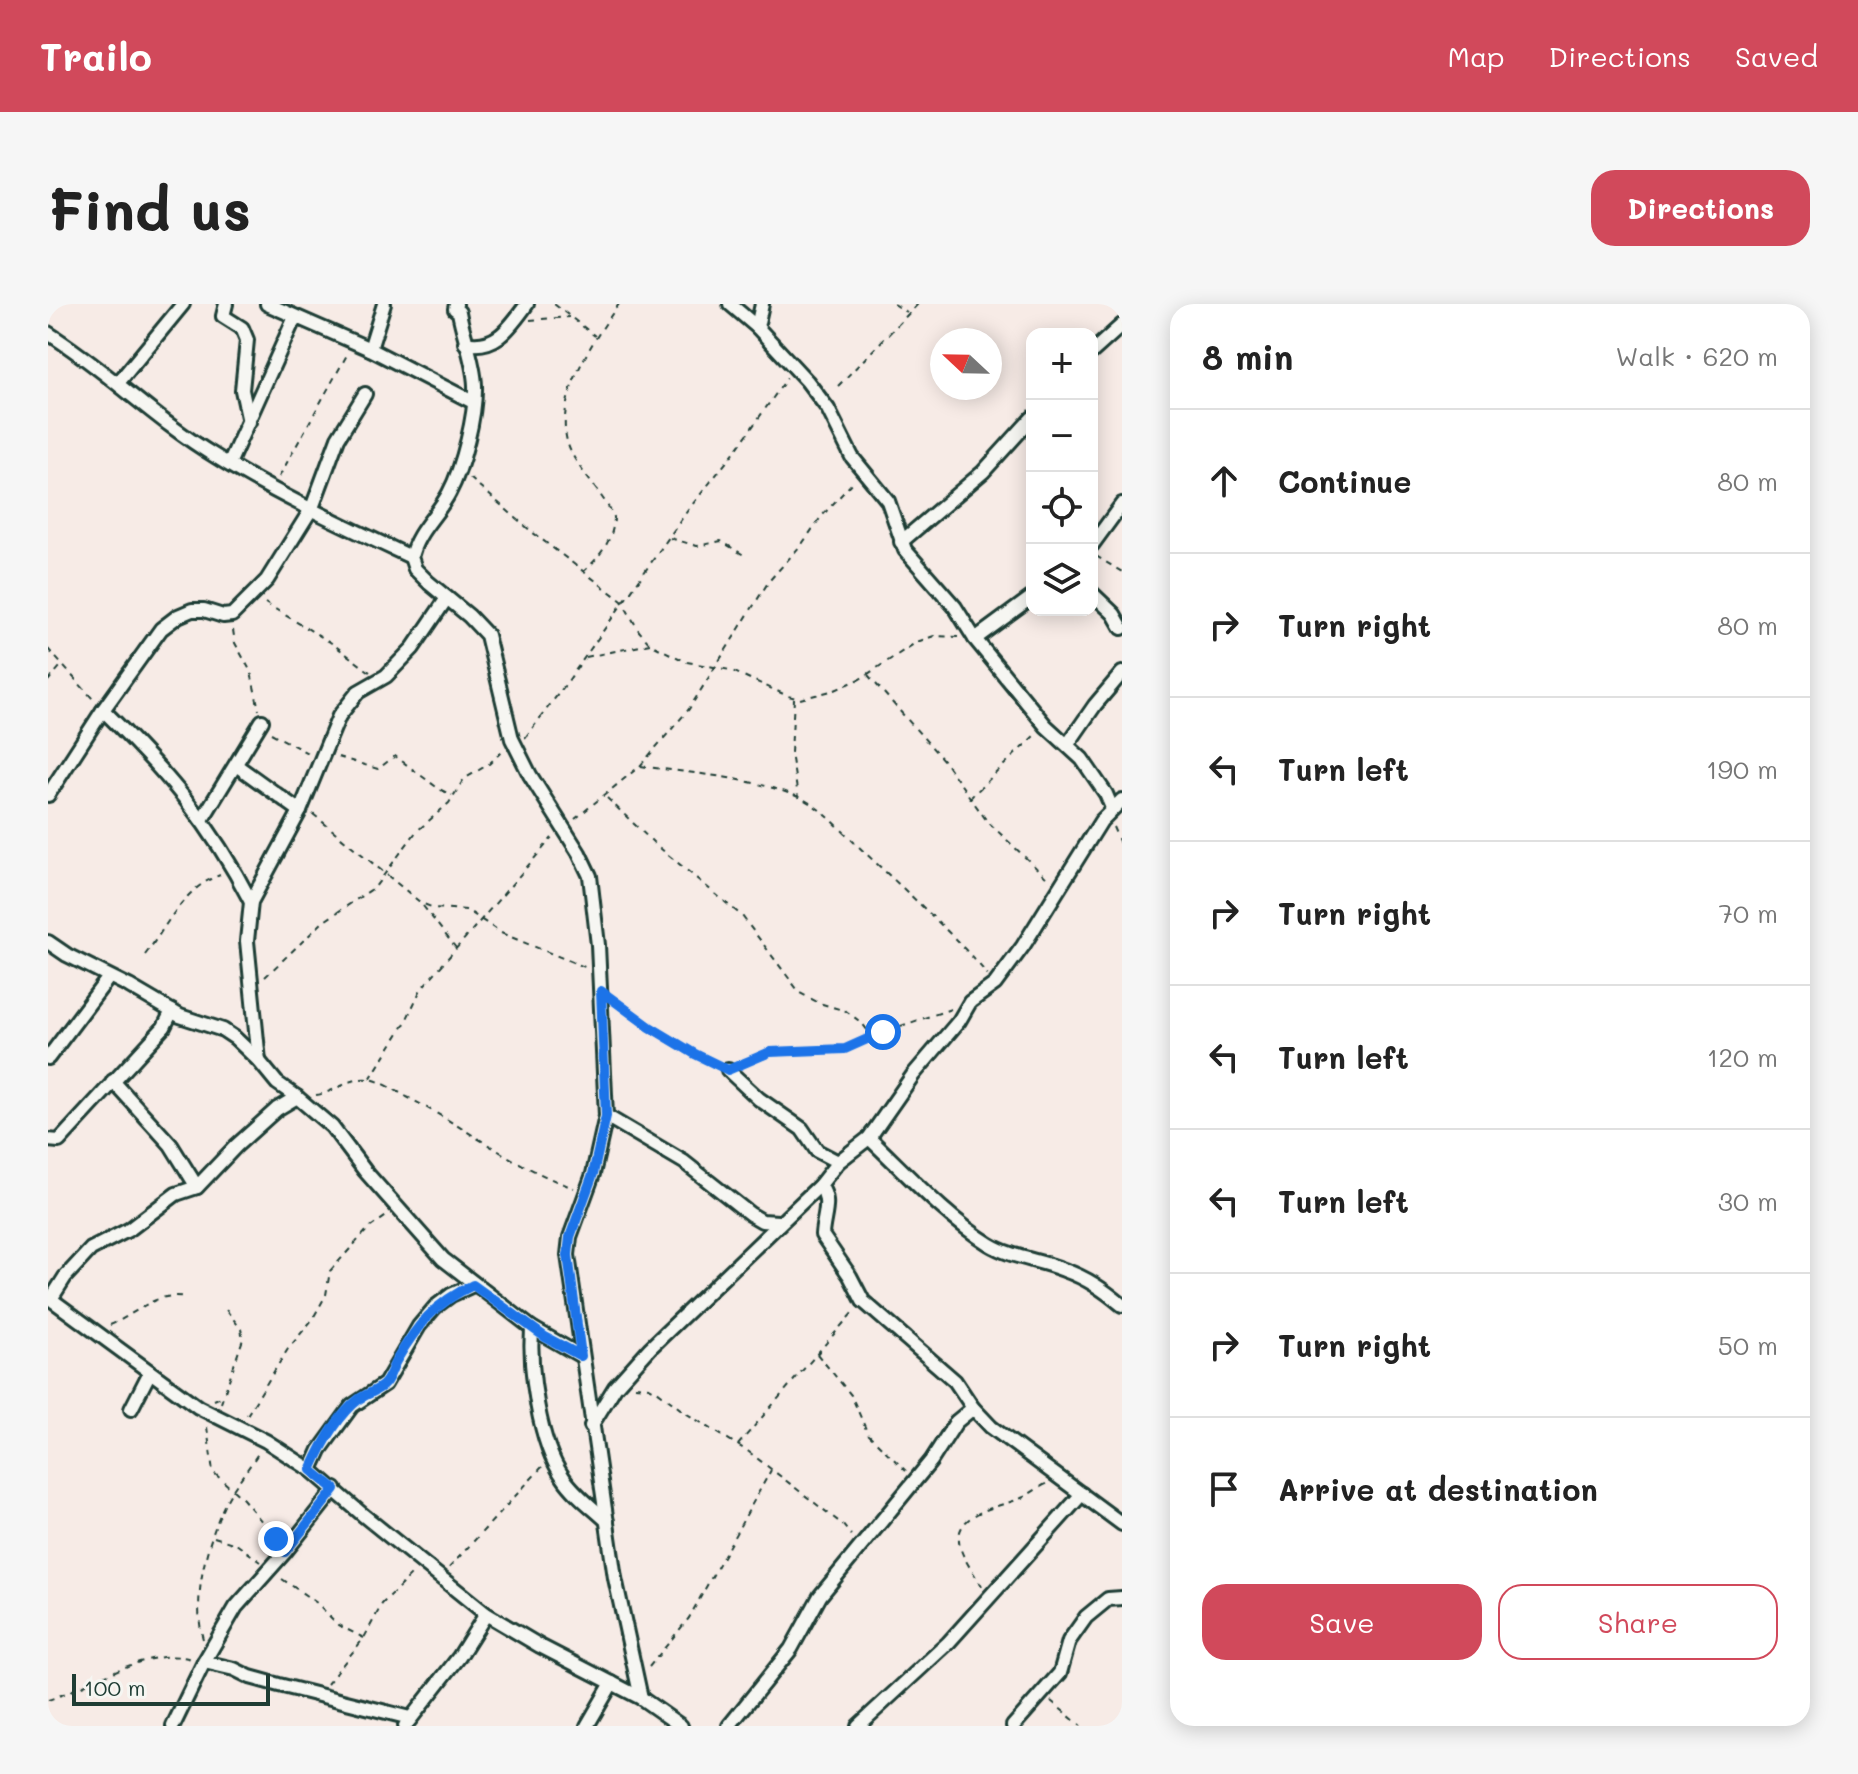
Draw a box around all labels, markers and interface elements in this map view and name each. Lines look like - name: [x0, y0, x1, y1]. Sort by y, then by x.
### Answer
- text: Trailo: [40, 31, 152, 81]
- text: Map: [1448, 38, 1505, 74]
- text: Directions: [1549, 38, 1691, 74]
- text: Saved: [1735, 38, 1818, 74]
- button: Directions: [1591, 170, 1810, 246]
- text: Find us: [48, 172, 251, 245]
- north arrow: [930, 328, 1002, 400]
- map controls: [1026, 328, 1098, 616]
- button: +: [1026, 328, 1098, 400]
- text: 8 min: [1202, 334, 1293, 379]
- text: Walk · 620 m: [1615, 339, 1778, 373]
- button: −: [1026, 400, 1098, 472]
- icon: ahead: [1202, 459, 1246, 503]
- text: Continue: [1278, 461, 1411, 501]
- text: 80 m: [1717, 464, 1778, 498]
- button: locate: [1026, 472, 1098, 544]
- button: layers: [1026, 544, 1098, 616]
- icon: right: [1202, 603, 1246, 647]
- text: Turn right: [1278, 605, 1431, 645]
- text: 80 m: [1717, 608, 1778, 642]
- icon: left: [1202, 747, 1246, 791]
- text: Turn left: [1278, 749, 1409, 789]
- text: 190 m: [1706, 752, 1778, 786]
- icon: right: [1202, 891, 1246, 935]
- text: Turn right: [1278, 893, 1431, 933]
- text: 70 m: [1718, 896, 1778, 930]
- route start: [865, 1014, 901, 1050]
- icon: left: [1202, 1035, 1246, 1079]
- text: Turn left: [1278, 1037, 1409, 1077]
- text: 120 m: [1707, 1040, 1778, 1074]
- icon: left: [1202, 1179, 1246, 1223]
- text: Turn left: [1278, 1181, 1409, 1221]
- text: 30 m: [1718, 1184, 1778, 1218]
- icon: right: [1202, 1323, 1246, 1367]
- text: Turn right: [1278, 1325, 1431, 1365]
- text: 50 m: [1718, 1328, 1778, 1362]
- icon: arrive: [1202, 1467, 1246, 1511]
- text: Arrive at destination: [1278, 1469, 1598, 1509]
- route end: [258, 1521, 294, 1557]
- button: Save: [1202, 1584, 1482, 1660]
- button: Share: [1498, 1584, 1778, 1660]
- scale bar: [72, 1670, 270, 1706]
- text: 100 m: [84, 1673, 146, 1702]

